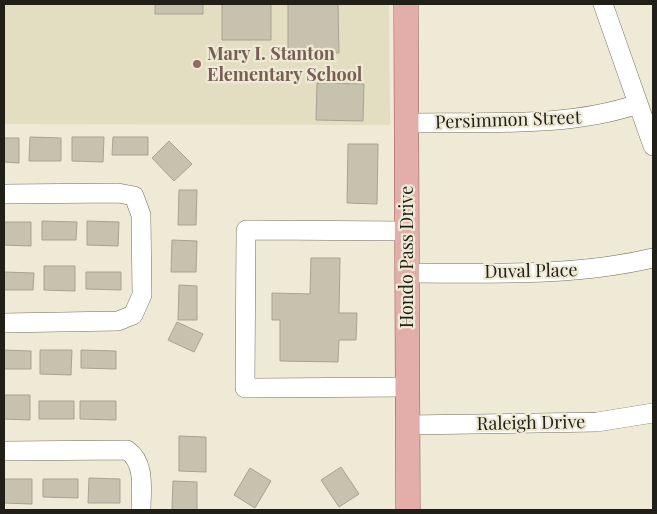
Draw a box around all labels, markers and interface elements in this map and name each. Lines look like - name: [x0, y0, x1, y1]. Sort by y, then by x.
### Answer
- place label: Mary I. Stanton Elementary School: [207, 41, 363, 86]
- marker: Mary I. Stanton Elementary School: [191, 58, 203, 70]
- street label: Persimmon Street: [435, 104, 582, 134]
- street label: Hondo Pass Drive: [394, 186, 418, 328]
- street label: Duval Place: [484, 257, 578, 283]
- street label: Raleigh Drive: [476, 409, 585, 435]

